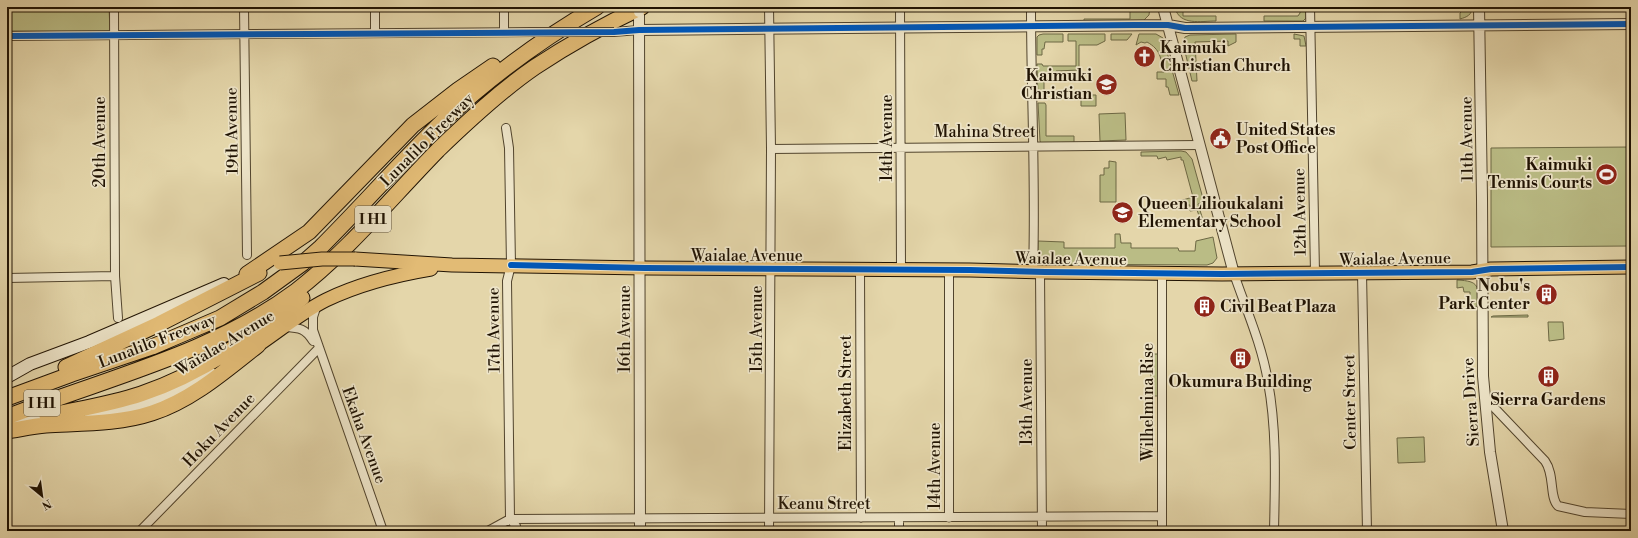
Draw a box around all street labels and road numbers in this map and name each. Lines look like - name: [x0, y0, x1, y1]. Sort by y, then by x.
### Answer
- street label: 19th Avenue: [221, 87, 243, 175]
- street label: Lunalilo Freeway: [376, 89, 478, 191]
- street label: 14th Avenue: [877, 94, 897, 182]
- street label: 20th Avenue: [90, 96, 110, 188]
- street label: 11th Avenue: [1456, 96, 1478, 182]
- street label: Mahina Street: [934, 122, 1036, 142]
- street label: 12th Avenue: [1289, 168, 1311, 256]
- road number: I H1: [355, 206, 391, 232]
- street label: Waialae Avenue: [690, 246, 803, 266]
- street label: Waialae Avenue: [1014, 248, 1127, 270]
- street label: Waialae Avenue: [1338, 248, 1451, 270]
- street label: 16th Avenue: [615, 285, 635, 373]
- street label: 15th Avenue: [747, 285, 767, 373]
- street label: 17th Avenue: [483, 287, 505, 373]
- street label: Waialae Avenue: [171, 306, 278, 381]
- street label: Lunalilo Freeway: [95, 309, 219, 373]
- street label: Elizabeth Street: [836, 335, 856, 451]
- street label: Wilhelmina Rise: [1138, 343, 1158, 462]
- street label: Center Street: [1339, 354, 1361, 450]
- street label: Sierra Drive: [1458, 357, 1484, 447]
- street label: 13th Avenue: [1017, 358, 1037, 446]
- street label: Ekaha Avenue: [337, 384, 391, 486]
- street label: Hoku Avenue: [179, 389, 259, 471]
- road number: I H1: [24, 390, 60, 416]
- street label: 14th Avenue: [925, 422, 945, 510]
- street label: Keanu Street: [777, 494, 871, 514]

